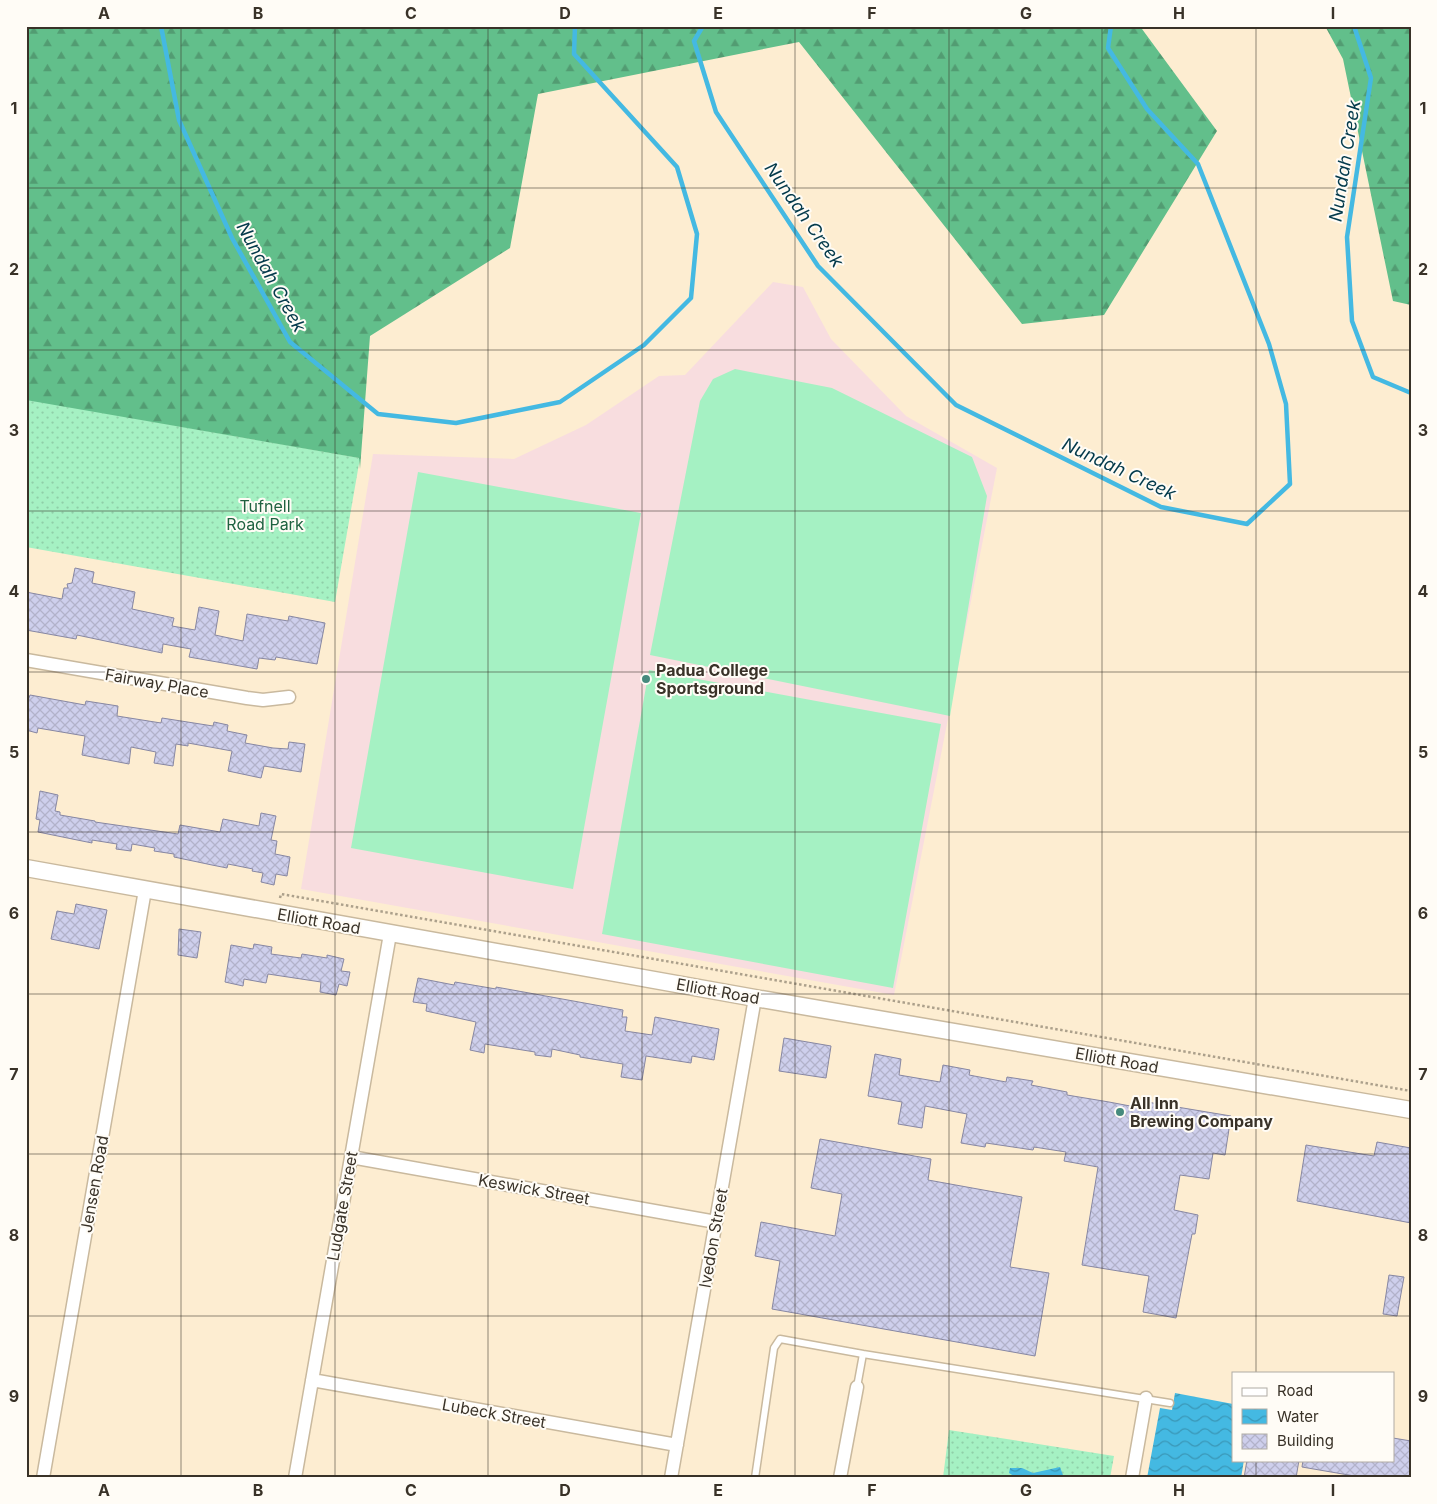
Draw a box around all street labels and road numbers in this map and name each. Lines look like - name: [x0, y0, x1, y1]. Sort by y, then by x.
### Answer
- street label: Fairway Place: [104, 664, 210, 702]
- street label: Elliott Road: [276, 904, 362, 938]
- street label: Elliott Road: [675, 974, 761, 1008]
- street label: Elliott Road: [1074, 1043, 1160, 1077]
- street label: Jensen Road: [76, 1134, 112, 1234]
- street label: Ludgate Street: [323, 1150, 361, 1262]
- street label: Keswick Street: [477, 1169, 591, 1209]
- street label: Ivedon Street: [694, 1187, 732, 1289]
- street label: Lubeck Street: [440, 1394, 548, 1432]

